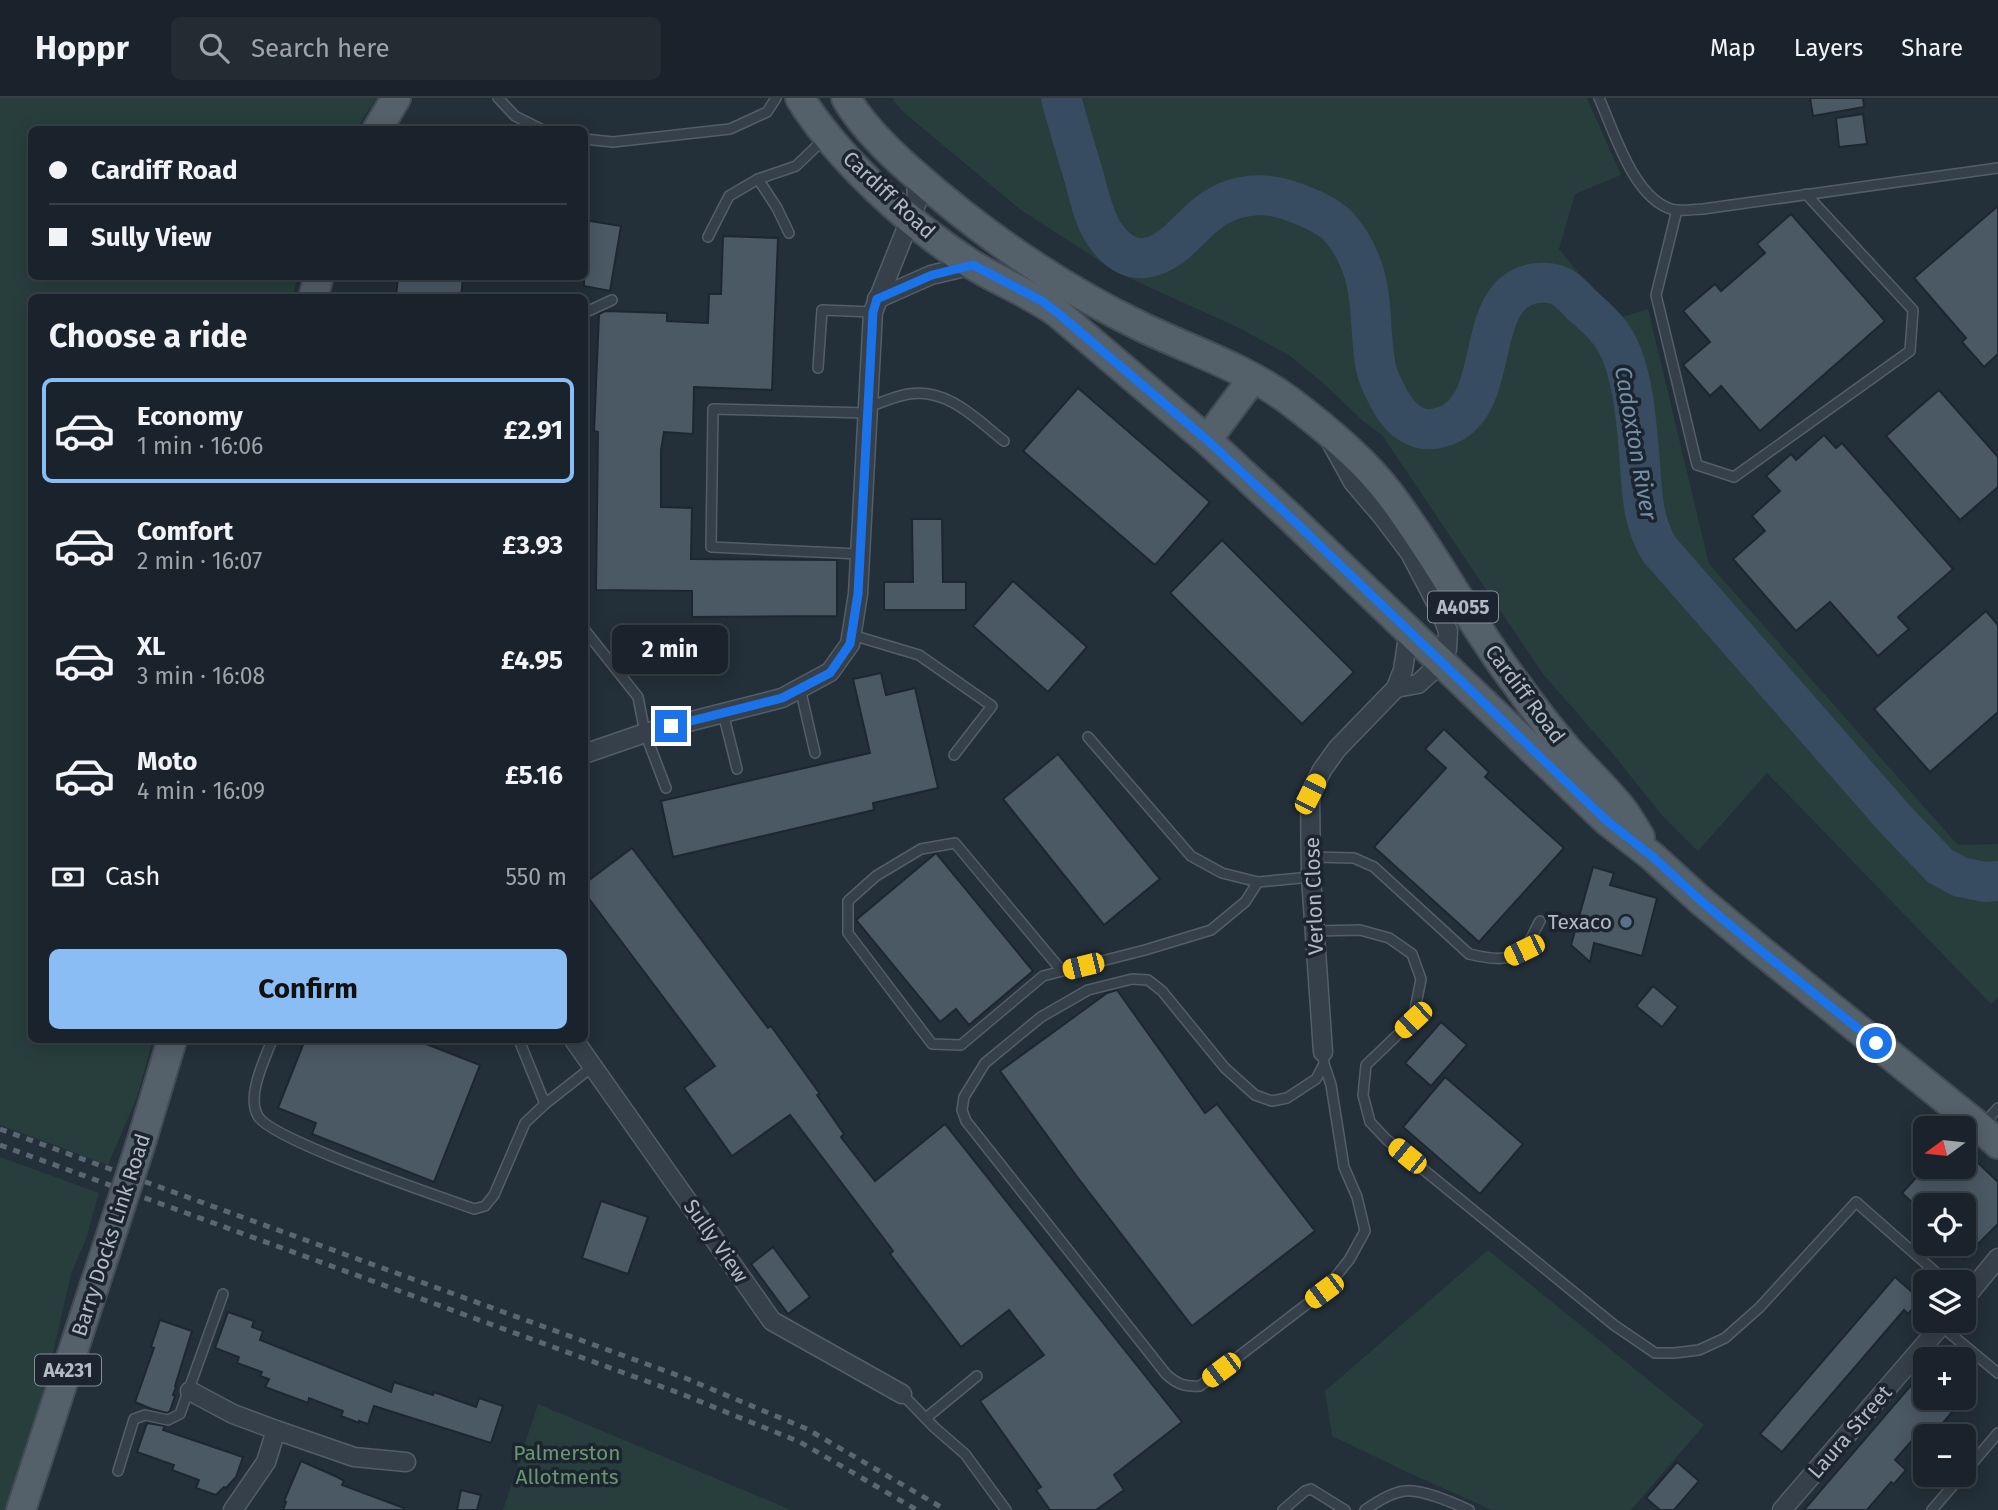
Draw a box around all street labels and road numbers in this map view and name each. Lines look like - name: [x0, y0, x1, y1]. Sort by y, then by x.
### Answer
- street label: Cardiff Road: [837, 146, 941, 244]
- road number: A4055: [1428, 592, 1498, 622]
- street label: Cardiff Road: [1479, 639, 1571, 749]
- street label: Verlon Close: [1299, 837, 1329, 955]
- street label: Barry Docks Link Road: [66, 1130, 156, 1340]
- street label: Sully View: [678, 1194, 754, 1288]
- road number: A4231: [35, 1354, 101, 1386]
- street label: Laura Street: [1802, 1380, 1898, 1484]

